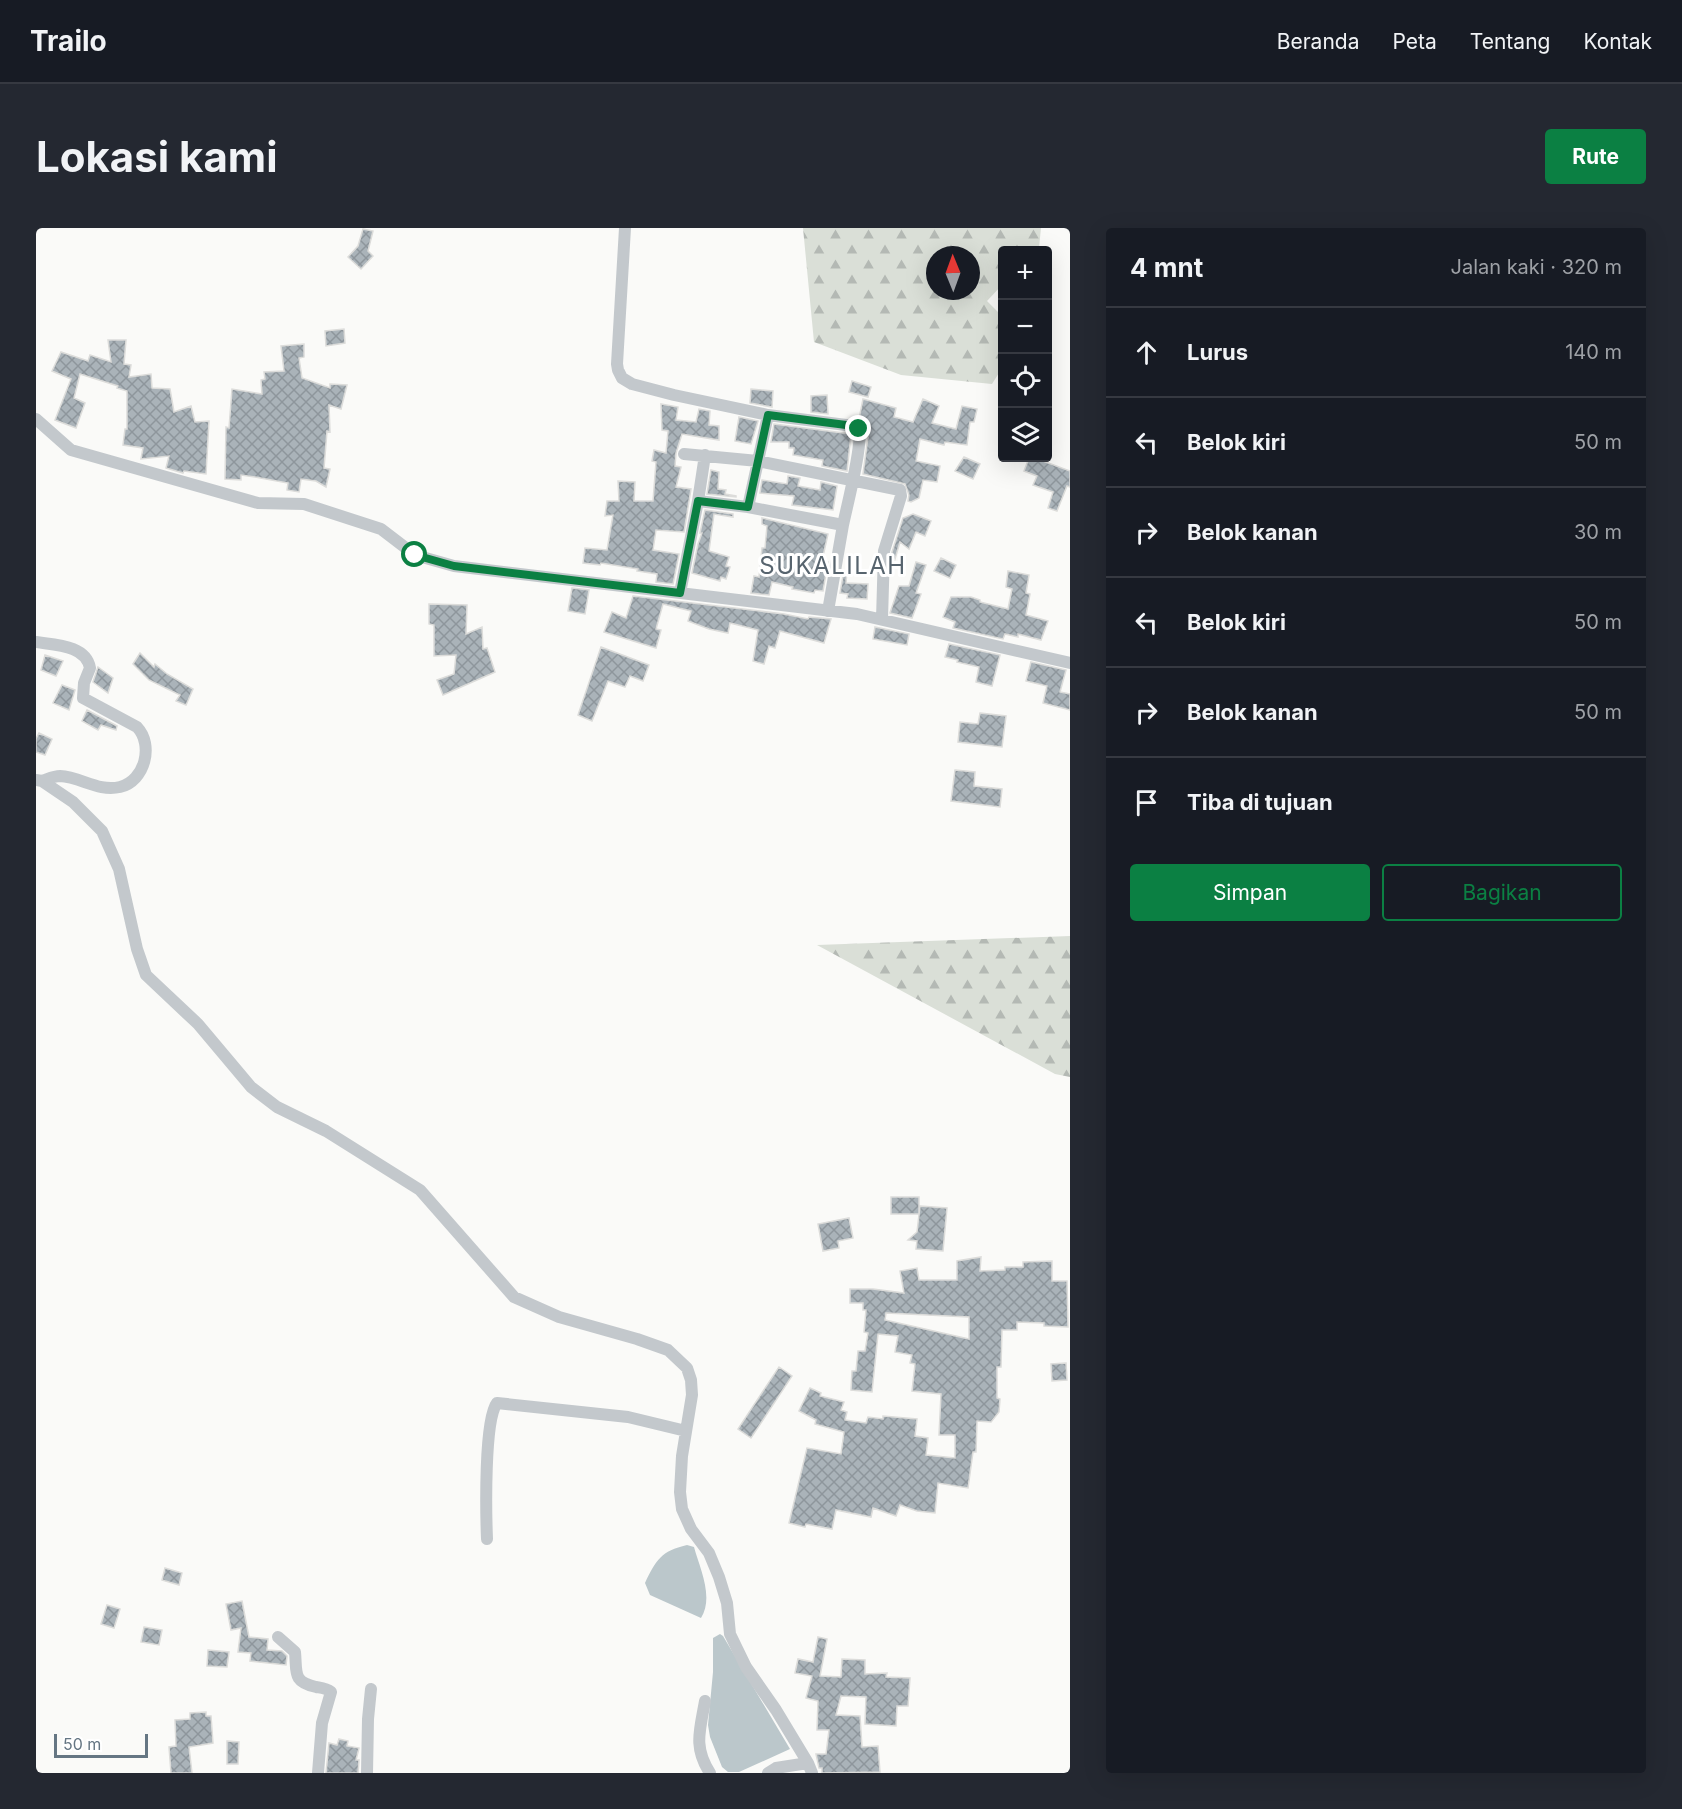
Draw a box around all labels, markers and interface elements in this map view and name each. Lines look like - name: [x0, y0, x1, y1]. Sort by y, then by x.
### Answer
- text: Trailo: [30, 24, 107, 58]
- text: Beranda: [1277, 29, 1359, 54]
- text: Peta: [1392, 29, 1437, 54]
- text: Tentang: [1470, 29, 1550, 54]
- text: Kontak: [1583, 29, 1652, 54]
- button: Rute: [1545, 129, 1646, 184]
- text: Lokasi kami: [36, 131, 278, 182]
- north arrow: [926, 246, 980, 300]
- map controls: [998, 246, 1052, 462]
- button: +: [998, 246, 1052, 300]
- text: 4 mnt: [1130, 252, 1203, 283]
- text: Jalan kaki · 320 m: [1450, 255, 1622, 279]
- button: −: [998, 300, 1052, 354]
- icon: ahead: [1130, 336, 1163, 369]
- text: Lurus: [1187, 339, 1248, 365]
- text: 140 m: [1565, 340, 1622, 364]
- button: locate: [998, 354, 1052, 408]
- button: layers: [998, 408, 1052, 462]
- route end: [845, 415, 871, 441]
- icon: left: [1130, 426, 1163, 459]
- text: Belok kiri: [1187, 429, 1286, 455]
- text: 50 m: [1574, 430, 1622, 454]
- icon: right: [1130, 516, 1163, 549]
- text: Belok kanan: [1187, 519, 1318, 545]
- text: 30 m: [1574, 520, 1622, 544]
- route start: [401, 541, 427, 567]
- district label: SUKALILAH: [759, 551, 907, 580]
- icon: left: [1130, 606, 1163, 639]
- text: Belok kiri: [1187, 609, 1286, 635]
- text: 50 m: [1574, 610, 1622, 634]
- icon: right: [1130, 696, 1163, 729]
- text: Belok kanan: [1187, 699, 1318, 725]
- text: 50 m: [1574, 700, 1622, 724]
- icon: arrive: [1130, 786, 1163, 819]
- text: Tiba di tujuan: [1187, 789, 1333, 815]
- button: Simpan: [1130, 864, 1370, 921]
- button: Bagikan: [1382, 864, 1622, 921]
- scale bar: [54, 1731, 148, 1758]
- text: 50 m: [63, 1734, 101, 1754]

